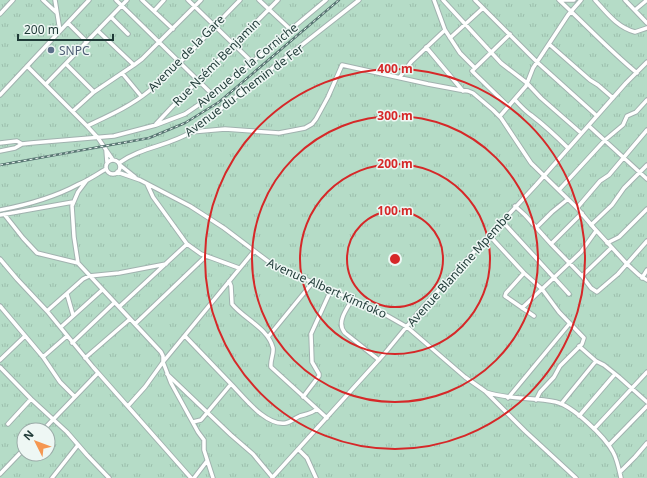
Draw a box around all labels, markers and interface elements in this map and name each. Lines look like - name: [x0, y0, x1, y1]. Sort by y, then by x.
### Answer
- street label: Avenue de la Gare: [144, 11, 228, 95]
- street label: Rue Nsémi Benjamin: [168, 14, 264, 110]
- scale bar: [18, 16, 113, 42]
- street label: Avenue de la Corniche: [193, 19, 301, 111]
- text: 200 m: [24, 21, 59, 38]
- street label: Avenue du Chemin de Fer: [181, 40, 307, 140]
- place label: SNPC: [59, 42, 90, 59]
- marker: SNPC: [46, 45, 56, 55]
- text: 400 m: [377, 60, 413, 77]
- text: 300 m: [377, 107, 413, 124]
- text: 200 m: [377, 155, 413, 172]
- text: 100 m: [377, 202, 413, 219]
- street label: Avenue Blandine Mpembe: [403, 208, 515, 330]
- centre of rings: [388, 252, 402, 266]
- street label: Avenue Albert Kimfoko: [264, 254, 390, 322]
- north arrow: [16, 422, 56, 462]
- text: N: [20, 427, 37, 443]

